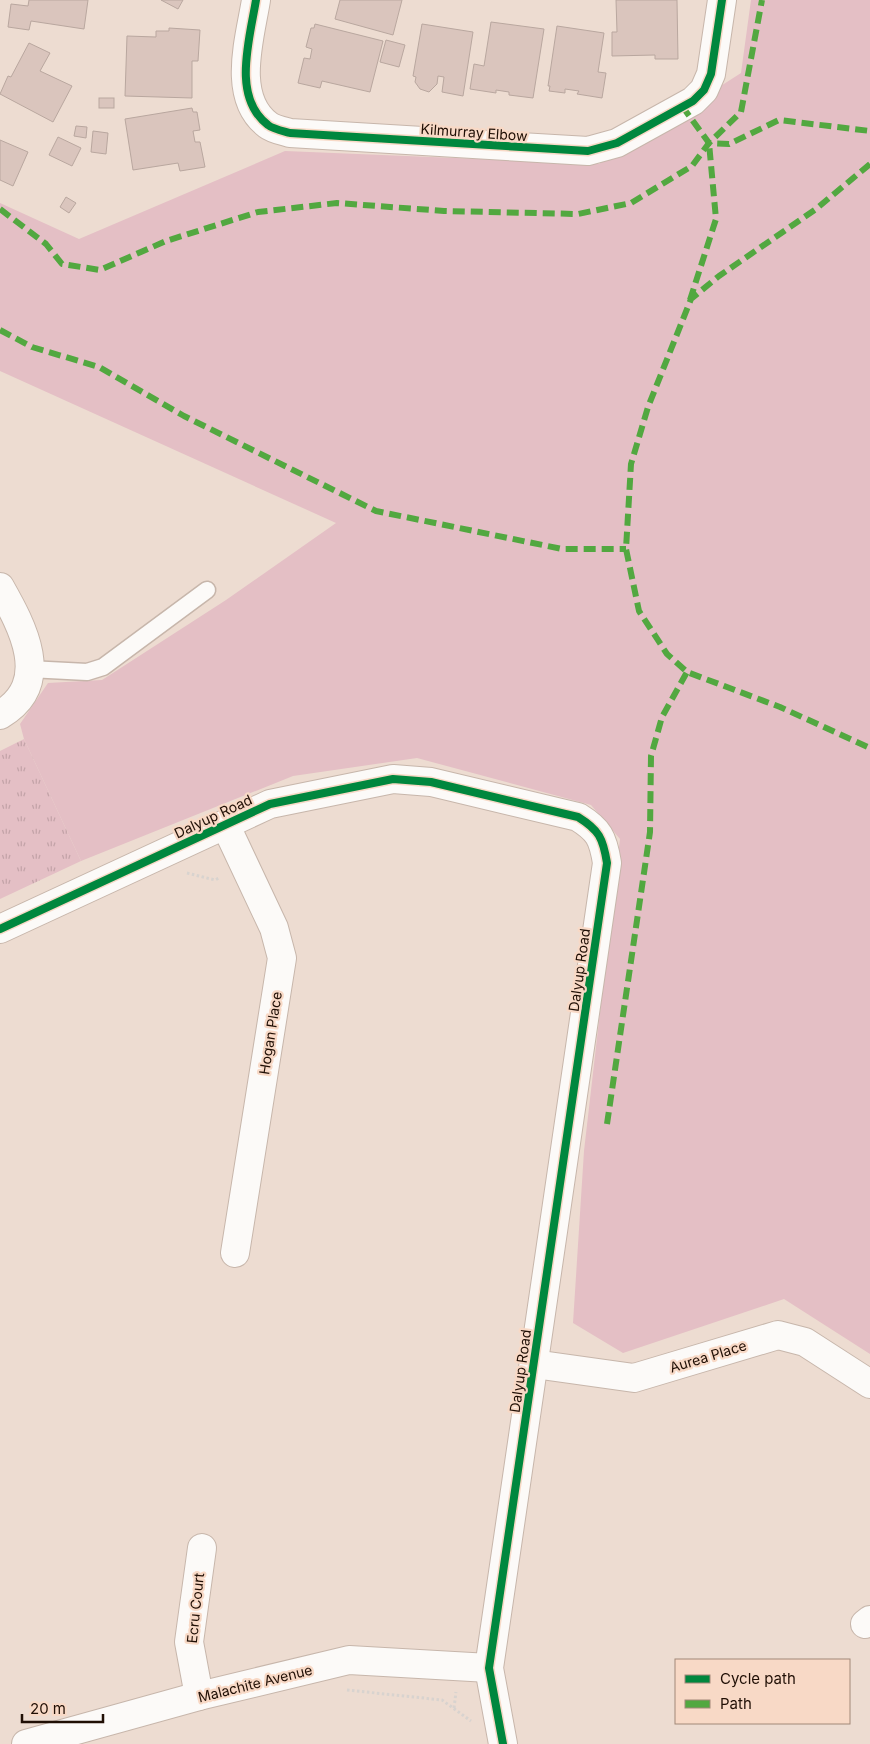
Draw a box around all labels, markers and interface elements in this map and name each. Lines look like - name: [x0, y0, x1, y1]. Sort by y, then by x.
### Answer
- street label: Kilmurray Elbow: [420, 120, 528, 144]
- street label: Dalyup Road: [171, 791, 255, 841]
- street label: Dalyup Road: [565, 927, 593, 1013]
- street label: Hogan Place: [255, 990, 285, 1076]
- street label: Dalyup Road: [506, 1328, 534, 1414]
- street label: Aurea Place: [668, 1336, 748, 1376]
- street label: Ecru Court: [183, 1571, 207, 1644]
- legend: [675, 1659, 850, 1724]
- street label: Malachite Avenue: [196, 1661, 314, 1705]
- text: Cycle path: [720, 1669, 796, 1688]
- scale bar: [22, 1692, 104, 1724]
- text: Path: [720, 1694, 752, 1713]
- text: 20 m: [30, 1699, 66, 1718]

